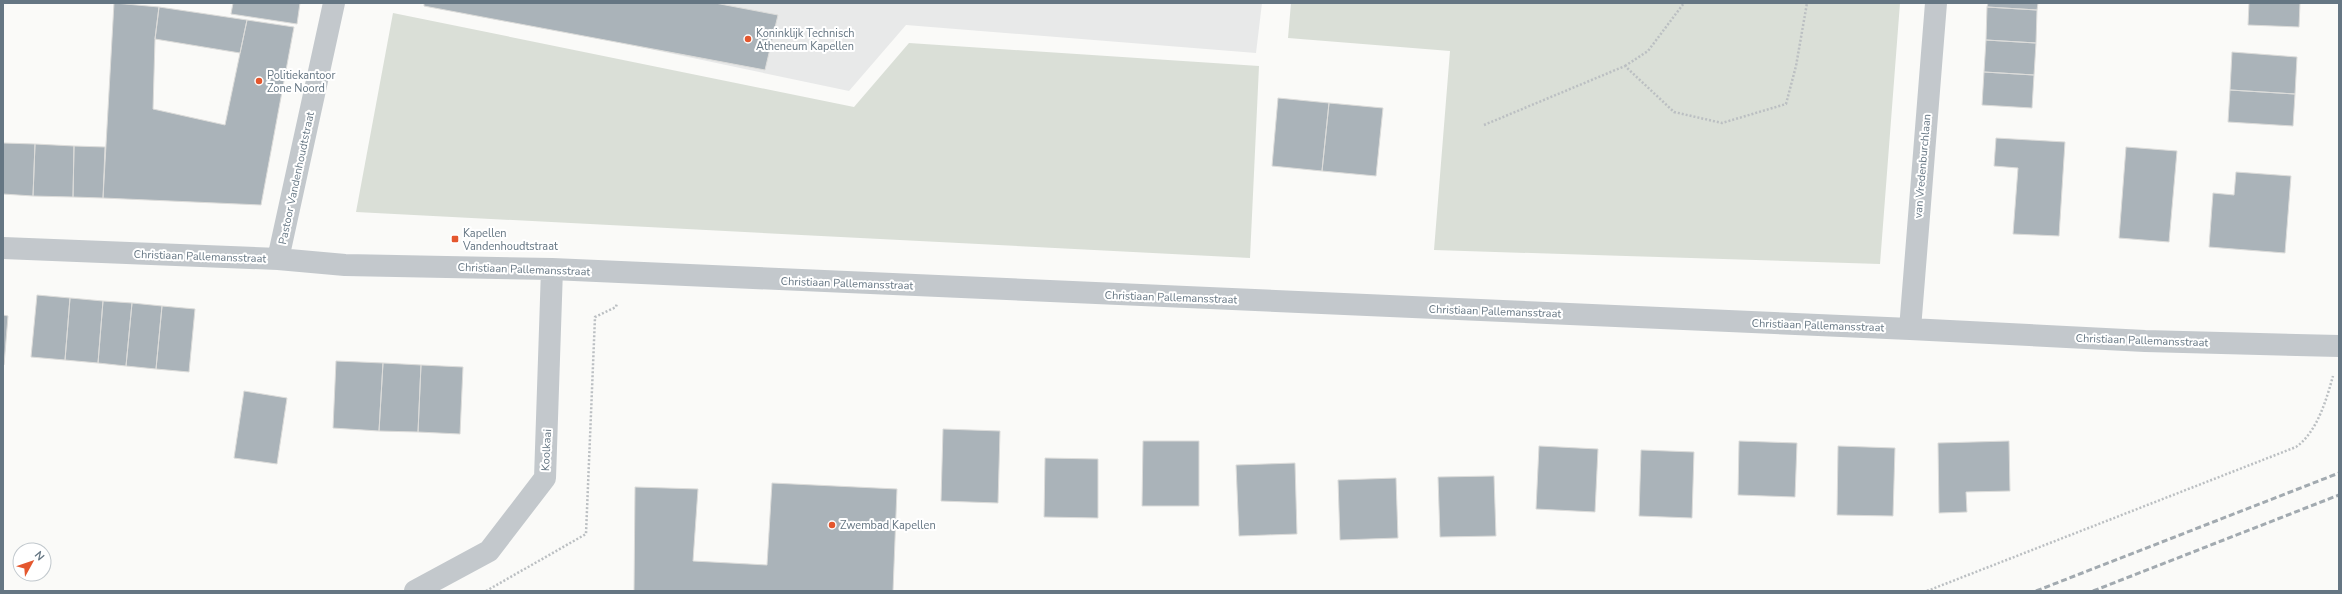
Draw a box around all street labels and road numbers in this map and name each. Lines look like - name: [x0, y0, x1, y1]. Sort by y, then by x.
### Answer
- street label: Pastoor Vandenhoudtstraat: [275, 110, 318, 246]
- street label: van Vredenburchlaan: [1910, 113, 1935, 219]
- street label: Christiaan Pallemansstraat: [133, 247, 267, 266]
- street label: Christiaan Pallemansstraat: [457, 260, 591, 279]
- street label: Christiaan Pallemansstraat: [780, 274, 914, 293]
- street label: Christiaan Pallemansstraat: [1104, 288, 1238, 307]
- street label: Christiaan Pallemansstraat: [1428, 302, 1562, 321]
- street label: Christiaan Pallemansstraat: [1751, 316, 1885, 335]
- street label: Christiaan Pallemansstraat: [2075, 331, 2209, 350]
- street label: Koolkaai: [538, 429, 555, 471]

